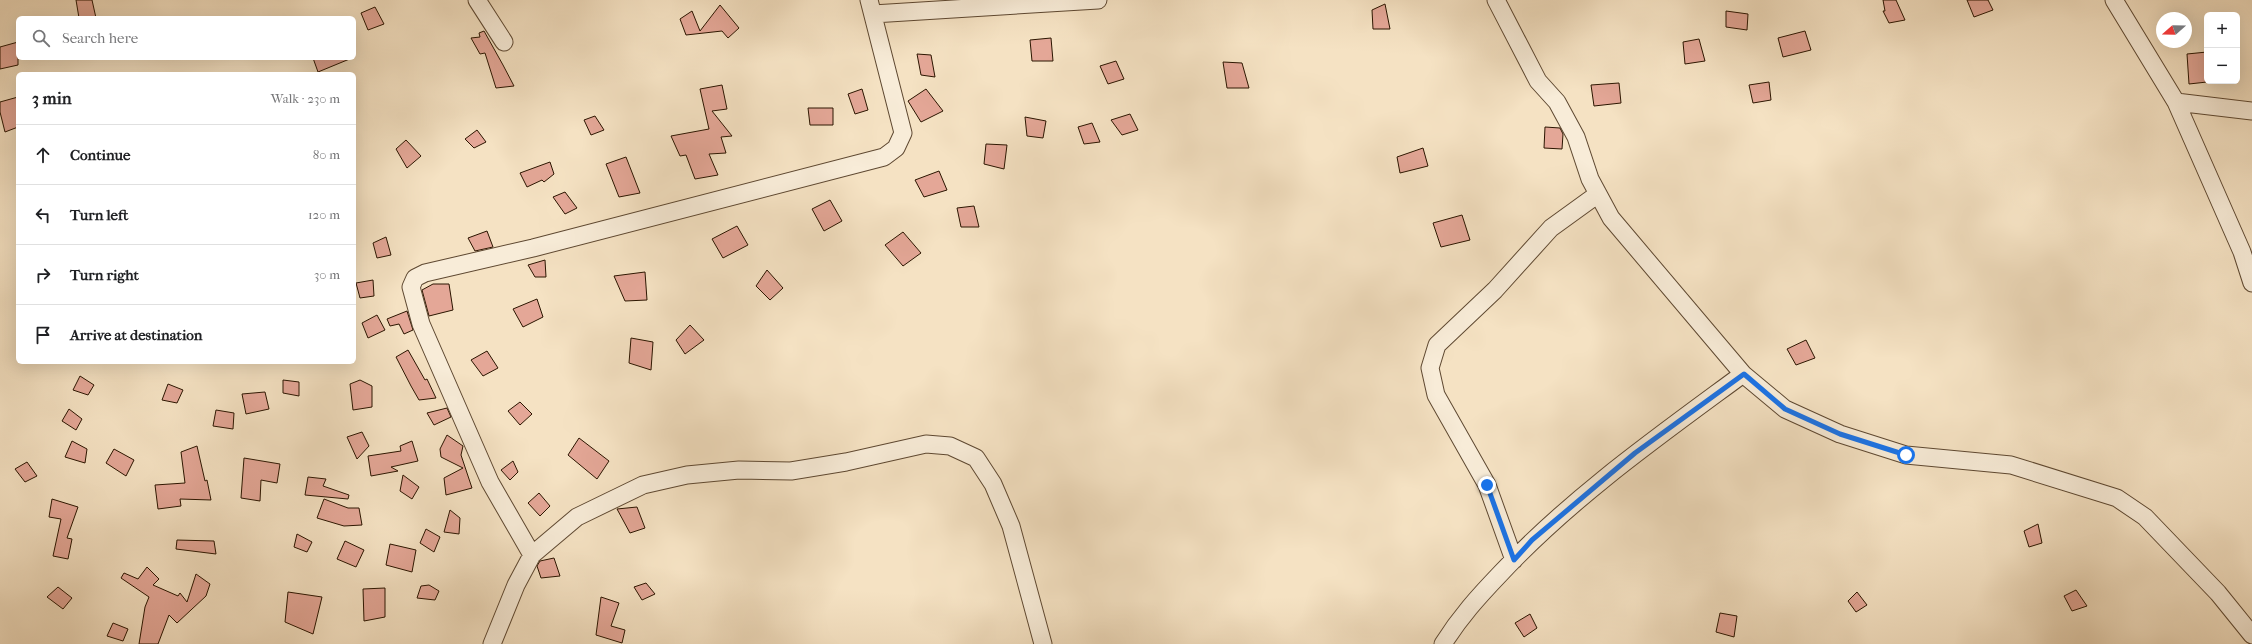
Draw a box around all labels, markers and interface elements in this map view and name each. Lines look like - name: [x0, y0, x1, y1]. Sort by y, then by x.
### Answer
- north arrow: [2156, 12, 2192, 48]
- map controls: [2204, 12, 2240, 84]
- button: +: [2204, 12, 2240, 48]
- search box: [16, 16, 356, 60]
- icon: search: [30, 27, 52, 49]
- text: Search here: [62, 29, 138, 47]
- button: −: [2204, 48, 2240, 84]
- text: 3 min: [32, 88, 72, 108]
- text: Walk · 230 m: [271, 91, 340, 106]
- icon: ahead: [32, 144, 54, 166]
- text: Continue: [70, 146, 130, 164]
- text: 80 m: [313, 147, 340, 162]
- icon: left: [32, 204, 54, 226]
- text: Turn left: [70, 206, 128, 224]
- text: 120 m: [308, 207, 340, 222]
- icon: right: [32, 264, 54, 286]
- text: Turn right: [70, 266, 139, 284]
- text: 30 m: [314, 267, 340, 282]
- icon: arrive: [32, 324, 54, 346]
- text: Arrive at destination: [70, 326, 202, 344]
- route start: [1897, 446, 1915, 464]
- route end: [1478, 476, 1496, 494]

